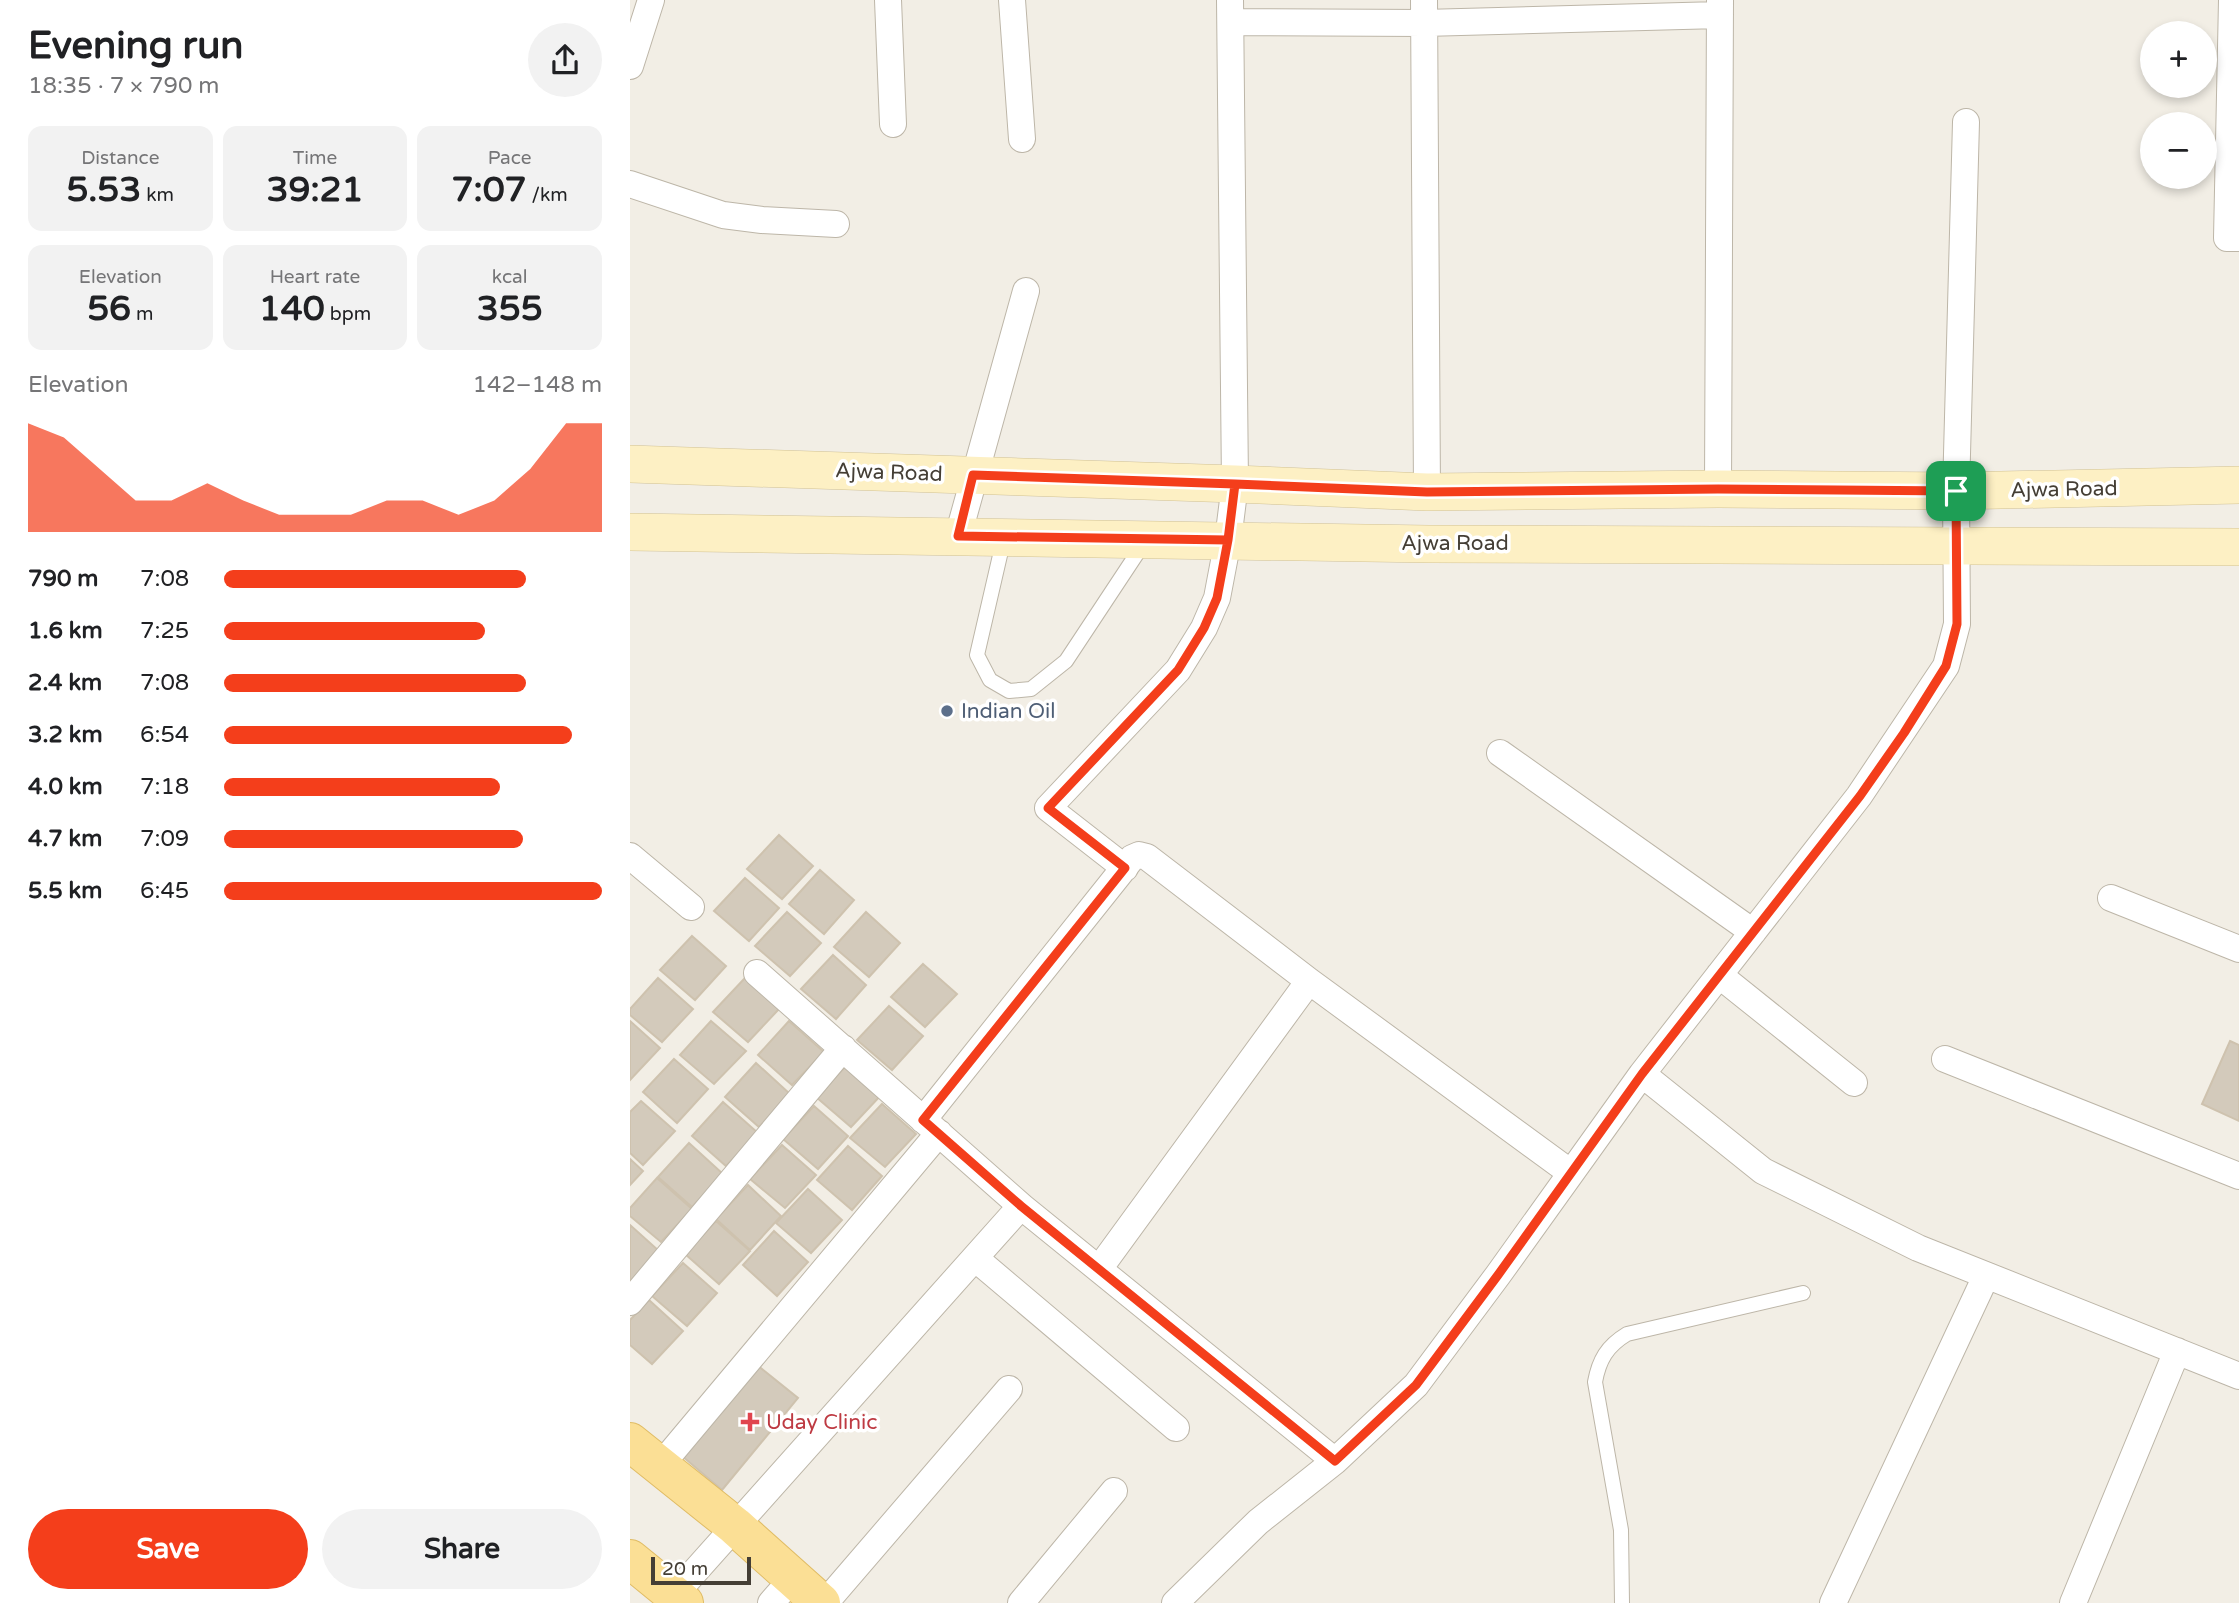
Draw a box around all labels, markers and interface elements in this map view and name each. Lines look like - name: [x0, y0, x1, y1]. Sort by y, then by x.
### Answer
- map controls: [2140, 21, 2217, 189]
- button: +: [2140, 21, 2217, 98]
- text: Evening run: [28, 23, 243, 69]
- button: share: [528, 23, 602, 97]
- text: 18:35 · 7 × 790 m: [28, 72, 219, 100]
- button: −: [2140, 112, 2217, 189]
- text: Distance: [81, 147, 159, 169]
- text: Time: [293, 147, 337, 169]
- text: Pace: [488, 147, 532, 169]
- text: 5.53: [67, 169, 141, 211]
- text: 39:21: [266, 169, 364, 211]
- text: 7:07: [452, 169, 527, 211]
- text: km: [141, 184, 174, 206]
- text: /km: [527, 184, 568, 206]
- text: Elevation: [79, 266, 162, 288]
- text: Heart rate: [270, 266, 360, 288]
- text: kcal: [492, 266, 528, 288]
- text: 56: [87, 288, 131, 330]
- text: 140: [259, 288, 325, 330]
- text: 355: [477, 288, 543, 330]
- text: m: [131, 303, 154, 325]
- text: bpm: [325, 303, 371, 325]
- text: Elevation: [28, 371, 129, 399]
- text: 142–148 m: [473, 371, 602, 399]
- street label: Ajwa Road: [835, 458, 943, 487]
- pin: [1926, 461, 1986, 521]
- icon: arrive: [1937, 472, 1975, 510]
- street label: Ajwa Road: [2010, 476, 2118, 503]
- street label: Ajwa Road: [1401, 531, 1509, 556]
- text: 790 m: [28, 565, 98, 593]
- text: 7:08: [140, 565, 189, 593]
- text: 1.6 km: [28, 617, 103, 645]
- text: 7:25: [140, 617, 189, 645]
- text: 2.4 km: [28, 669, 102, 697]
- text: 7:08: [140, 669, 189, 697]
- place label: Indian Oil: [961, 699, 1055, 724]
- marker: Indian Oil: [939, 703, 955, 719]
- text: 3.2 km: [28, 721, 103, 749]
- text: 6:54: [140, 721, 189, 749]
- text: 4.0 km: [28, 773, 103, 801]
- text: 7:18: [140, 773, 189, 801]
- text: 4.7 km: [28, 825, 102, 853]
- text: 7:09: [140, 825, 189, 853]
- text: 5.5 km: [28, 877, 102, 905]
- text: 6:45: [140, 877, 189, 905]
- place label: Uday Clinic: [766, 1410, 877, 1435]
- marker: Uday Clinic: [740, 1412, 760, 1432]
- button: Save: [28, 1509, 308, 1589]
- button: Share: [322, 1509, 602, 1589]
- scale bar: [651, 1554, 751, 1586]
- text: 20 m: [662, 1558, 708, 1580]

